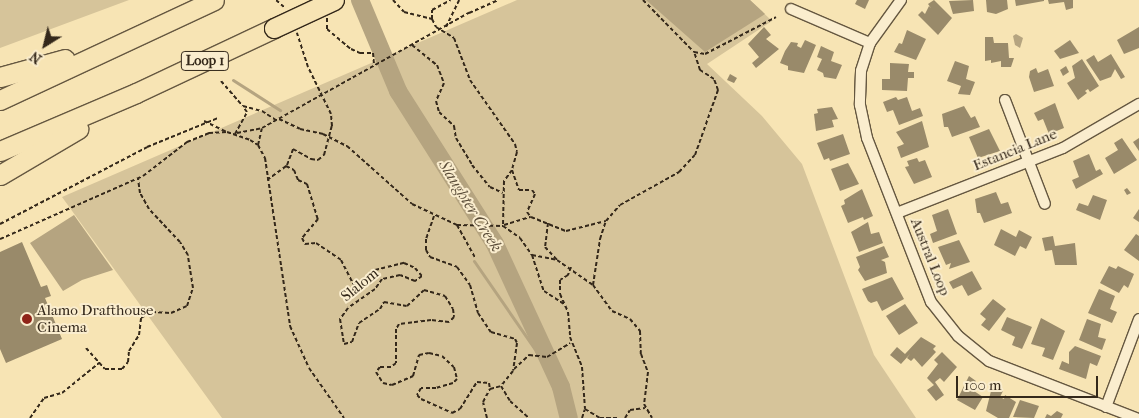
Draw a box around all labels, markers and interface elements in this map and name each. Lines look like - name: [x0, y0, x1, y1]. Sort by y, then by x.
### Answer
- north arrow: [20, 20, 70, 70]
- text: N: [27, 48, 45, 68]
- road number: Loop 1: [180, 49, 230, 72]
- street label: Estancia Lane: [970, 125, 1060, 175]
- water label: Slaughter Creek: [434, 157, 506, 255]
- street label: Austral Loop: [906, 216, 954, 298]
- street label: Slalom: [338, 265, 382, 305]
- place label: Alamo Drafthouse Cinema: [37, 301, 153, 336]
- marker: Alamo Drafthouse Cinema: [21, 313, 33, 325]
- scale bar: [959, 366, 1102, 398]
- text: 100 m: [964, 376, 1002, 394]

